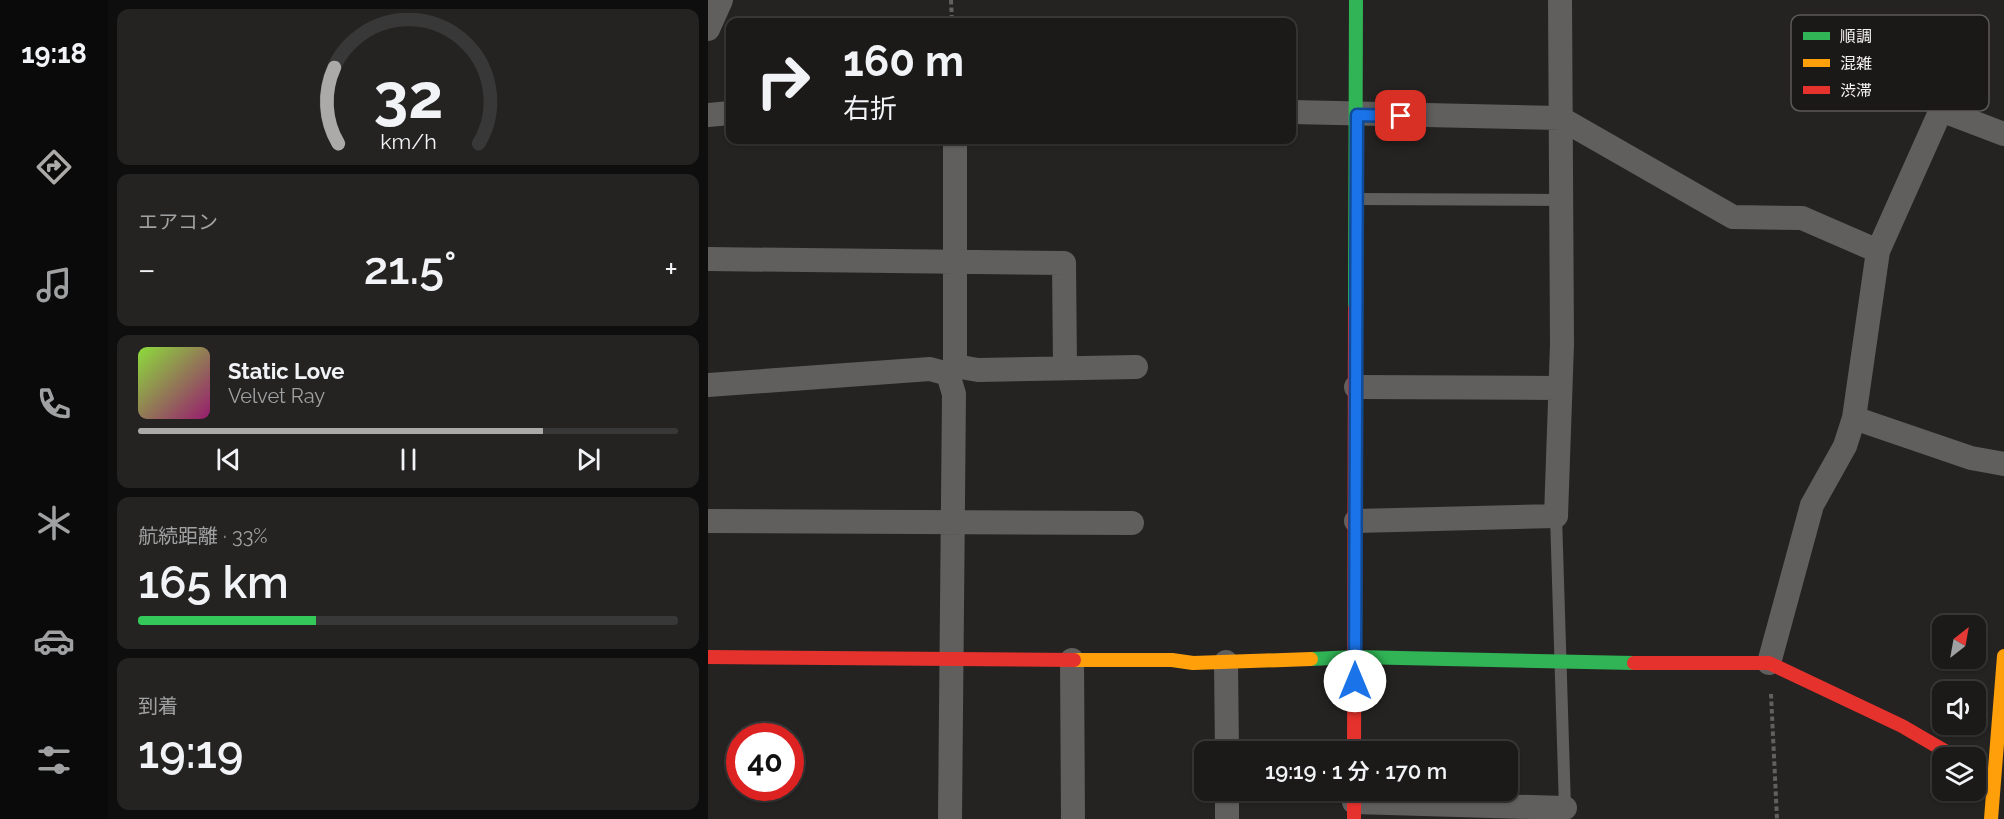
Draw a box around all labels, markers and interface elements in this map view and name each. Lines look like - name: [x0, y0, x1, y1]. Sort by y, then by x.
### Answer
- legend: [1791, 15, 1989, 111]
- text: 順調: [1840, 27, 1872, 46]
- text: 160 m: [843, 37, 964, 86]
- text: 19:18: [21, 38, 87, 69]
- icon: right: [744, 42, 822, 120]
- text: 混雑: [1840, 54, 1872, 73]
- text: 32: [373, 59, 443, 133]
- text: 渋滞: [1840, 81, 1872, 100]
- pin: [1375, 90, 1426, 141]
- text: 右折: [843, 93, 897, 124]
- icon: arrive: [1384, 99, 1417, 132]
- text: km/h: [380, 129, 436, 154]
- icon: directions: [33, 146, 75, 188]
- text: エアコン: [138, 210, 218, 234]
- text: 21.5°: [364, 242, 456, 295]
- text: −: [138, 250, 156, 289]
- text: +: [664, 250, 678, 289]
- icon: music: [33, 264, 75, 306]
- text: Static Love: [228, 358, 345, 384]
- icon: phone: [33, 383, 75, 425]
- text: Velvet Ray: [228, 384, 325, 408]
- icon: previous: [212, 443, 245, 476]
- icon: pause: [392, 443, 425, 476]
- icon: next: [572, 443, 605, 476]
- icon: climate: [33, 502, 75, 544]
- text: 航続距離 · 33%: [138, 524, 268, 548]
- text: 165 km: [138, 556, 289, 609]
- north arrow: [1932, 615, 1986, 669]
- map controls: [1932, 615, 1986, 801]
- icon: car: [33, 620, 75, 662]
- position arrow: [1323, 649, 1387, 713]
- button: sound: [1932, 681, 1986, 735]
- text: 到着: [138, 694, 178, 718]
- speed limit sign: 40: [726, 723, 804, 801]
- text: 19:19: [138, 726, 243, 779]
- icon: filters: [33, 739, 75, 781]
- button: layers: [1932, 747, 1986, 801]
- text: 19:19 · 1 分 · 170 m: [1265, 758, 1447, 784]

